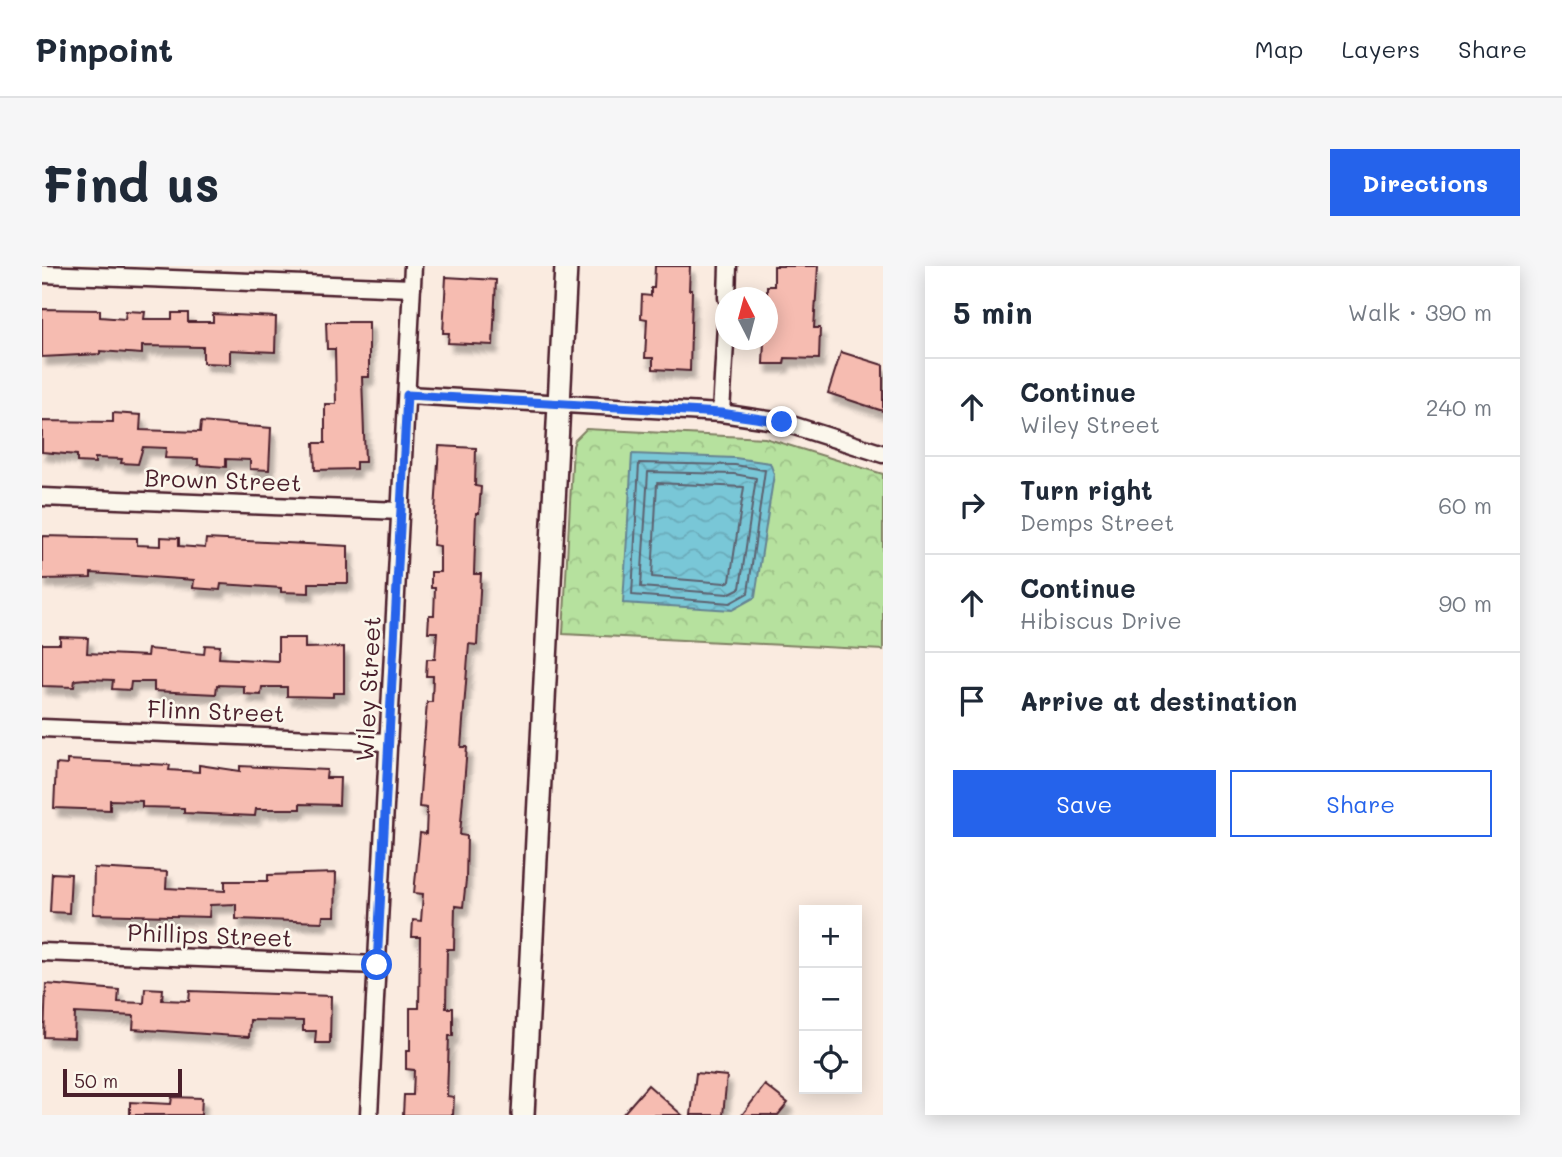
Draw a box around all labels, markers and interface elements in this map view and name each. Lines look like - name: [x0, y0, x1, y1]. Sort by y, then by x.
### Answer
- text: Pinpoint: [35, 27, 173, 70]
- text: Map: [1255, 33, 1303, 64]
- text: Layers: [1341, 33, 1420, 64]
- text: Share: [1458, 33, 1527, 64]
- button: Directions: [1330, 149, 1520, 216]
- text: Find us: [42, 151, 220, 214]
- north arrow: [715, 287, 778, 350]
- text: 5 min: [953, 292, 1033, 332]
- text: Walk · 390 m: [1348, 297, 1492, 327]
- text: Continue: [1020, 375, 1136, 409]
- icon: ahead: [953, 388, 991, 426]
- text: 240 m: [1426, 392, 1492, 422]
- route end: [766, 406, 797, 437]
- text: Wiley Street: [1020, 409, 1160, 439]
- street label: Brown Street: [144, 461, 302, 498]
- text: Turn right: [1020, 473, 1153, 507]
- icon: right: [953, 486, 991, 524]
- text: 60 m: [1438, 490, 1492, 520]
- text: Demps Street: [1020, 507, 1174, 537]
- text: Continue: [1020, 571, 1136, 605]
- icon: ahead: [953, 584, 991, 622]
- text: 90 m: [1439, 588, 1492, 618]
- text: Hibiscus Drive: [1020, 605, 1182, 635]
- street label: Wiley Street: [348, 615, 387, 763]
- icon: arrive: [953, 682, 991, 720]
- text: Arrive at destination: [1020, 684, 1297, 718]
- street label: Flinn Street: [147, 693, 285, 728]
- button: Save: [953, 770, 1216, 837]
- button: Share: [1230, 770, 1492, 837]
- map controls: [799, 905, 862, 1094]
- button: +: [799, 905, 862, 968]
- street label: Phillips Street: [127, 916, 293, 953]
- route start: [361, 949, 392, 980]
- button: −: [799, 968, 862, 1031]
- button: locate: [799, 1031, 862, 1094]
- scale bar: [63, 1066, 182, 1098]
- text: 50 m: [74, 1068, 118, 1093]

